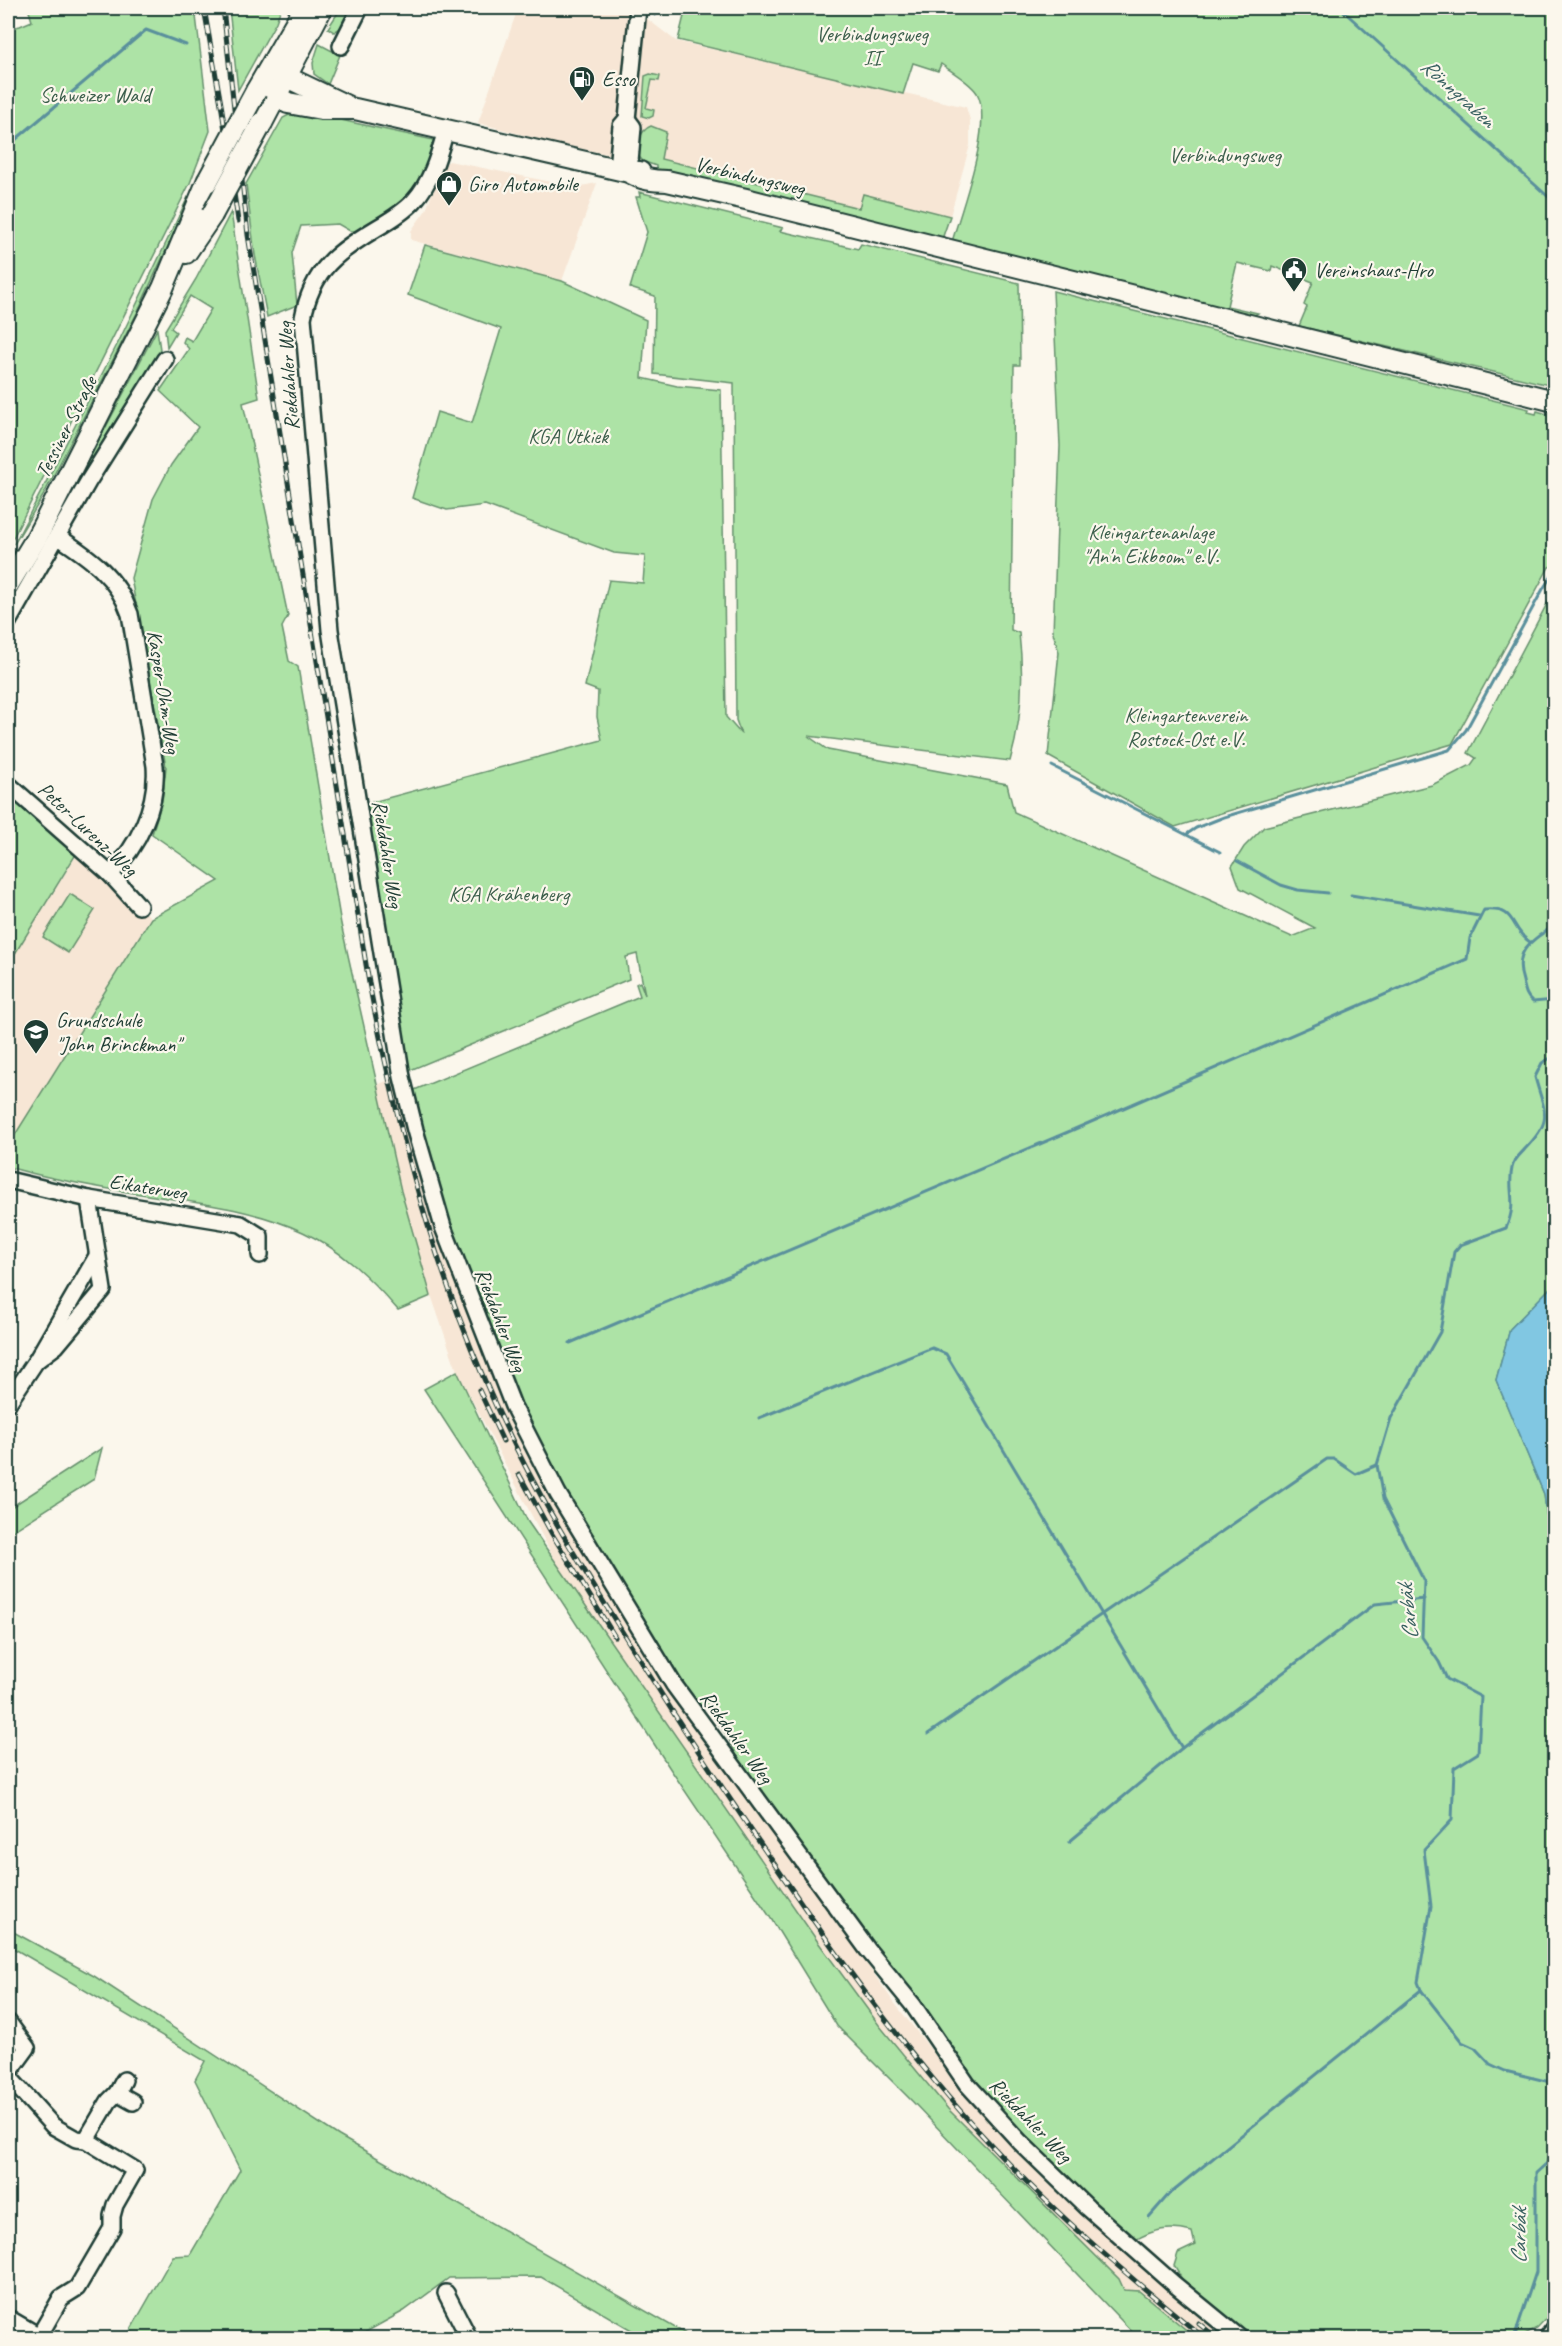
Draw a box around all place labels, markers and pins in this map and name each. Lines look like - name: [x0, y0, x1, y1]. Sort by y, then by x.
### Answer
- fuel station icon: Esso: [567, 64, 597, 102]
- place label: Esso: [602, 66, 636, 92]
- shop icon: Giro Automobile: [434, 169, 464, 207]
- place label: Giro Automobile: [468, 171, 580, 197]
- public building icon: Vereinshaus-Hro: [1279, 255, 1309, 293]
- place label: Vereinshaus-Hro: [1314, 257, 1434, 283]
- place label: Grundschule "John Brinckman": [56, 1007, 184, 1057]
- school or university icon: Grundschule "John Brinckman": [21, 1017, 51, 1055]

